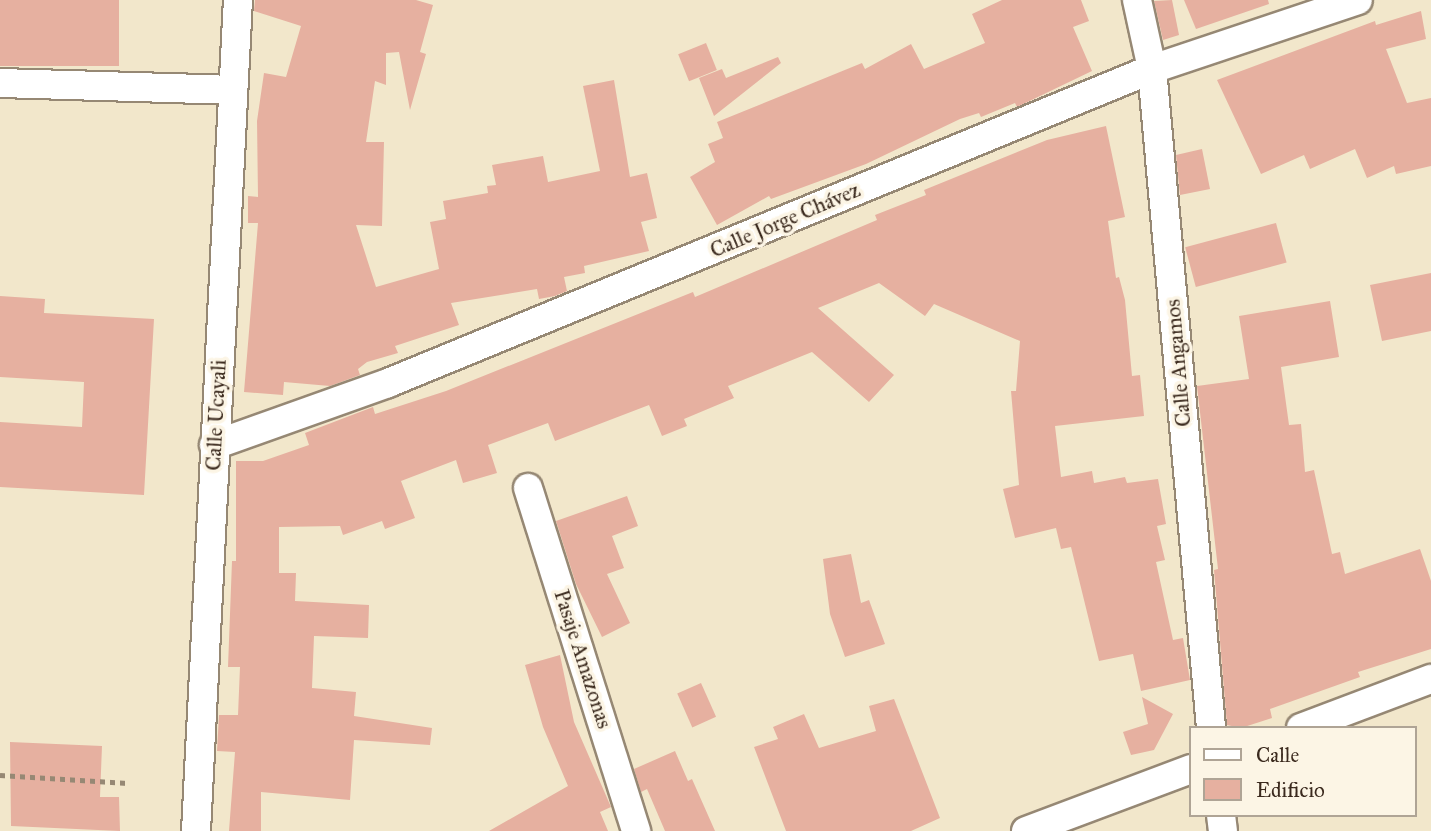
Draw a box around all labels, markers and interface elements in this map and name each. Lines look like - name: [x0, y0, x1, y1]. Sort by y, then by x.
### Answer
- street label: Calle Jorge Chávez: [706, 177, 864, 263]
- street label: Calle Angamos: [1160, 298, 1196, 428]
- street label: Calle Ucayali: [201, 359, 231, 471]
- street label: Pasaje Amazonas: [549, 586, 617, 732]
- legend: [1190, 726, 1417, 817]
- text: Calle: [1256, 742, 1299, 768]
- text: Edificio: [1256, 777, 1325, 803]

